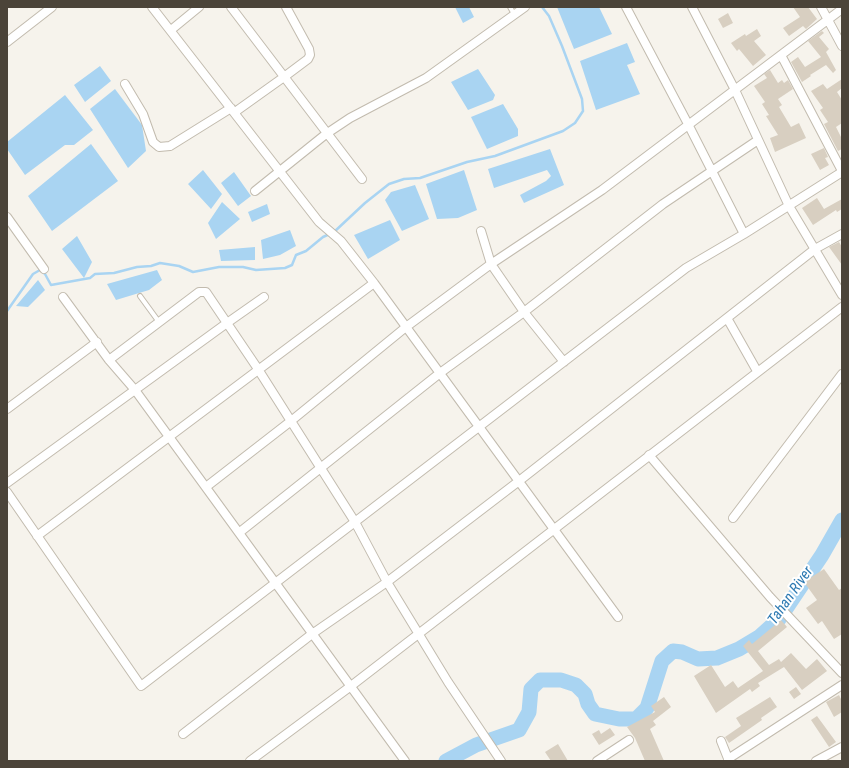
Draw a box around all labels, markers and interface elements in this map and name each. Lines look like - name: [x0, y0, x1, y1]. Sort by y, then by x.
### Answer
- water label: Tahan River: [765, 564, 817, 628]

